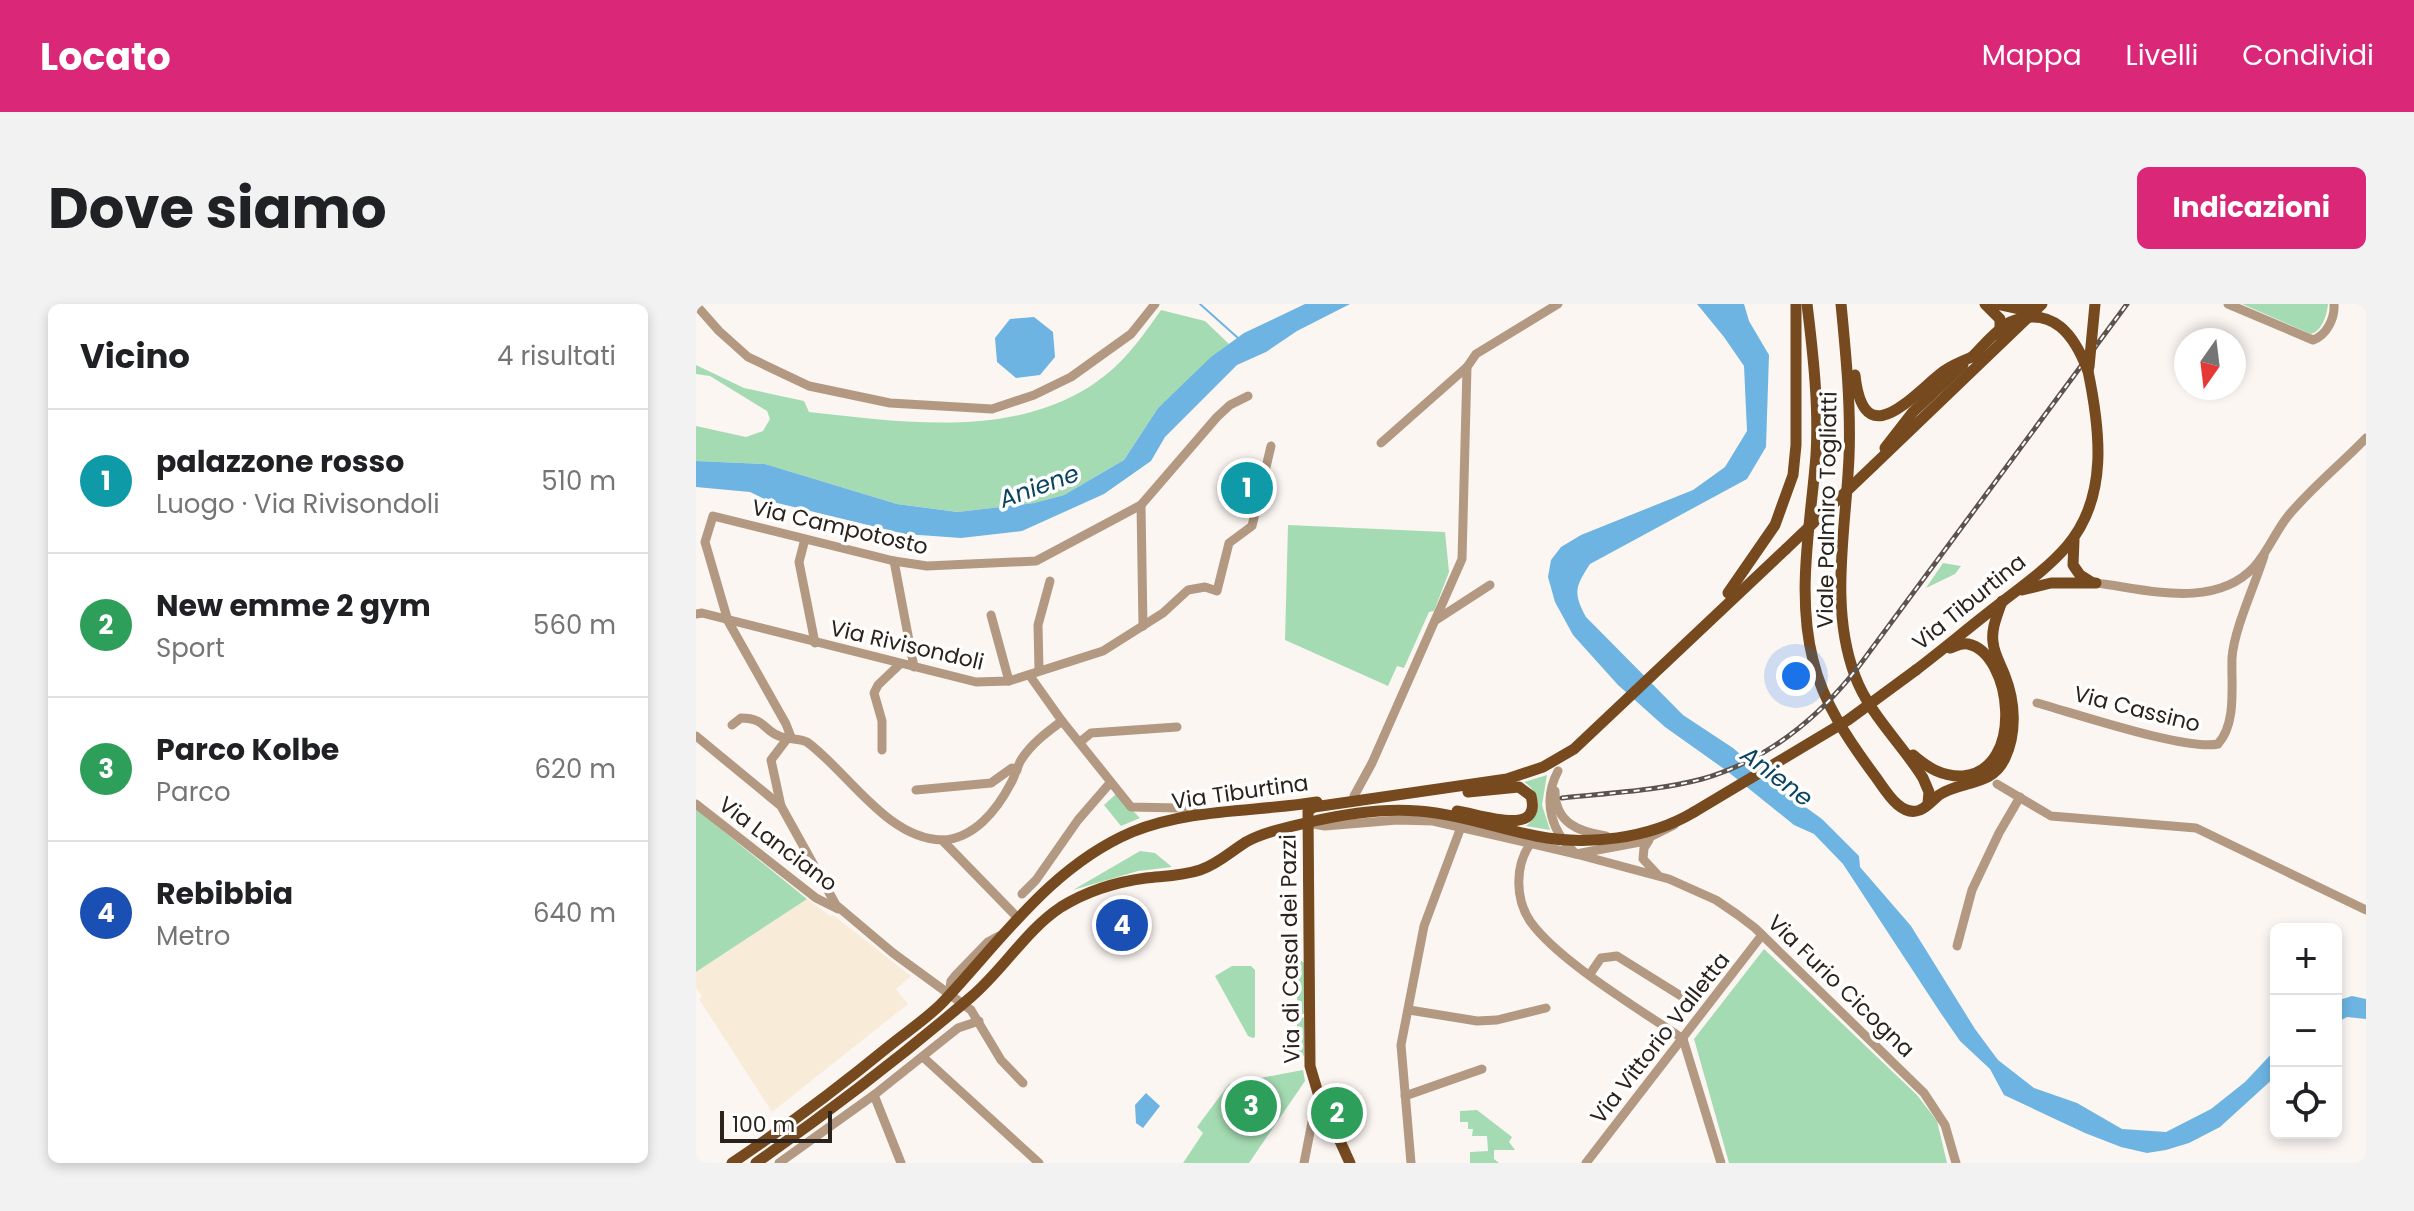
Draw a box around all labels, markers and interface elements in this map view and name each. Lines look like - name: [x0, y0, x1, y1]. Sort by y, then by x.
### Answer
- text: Locato: [40, 30, 171, 83]
- text: Mappa: [1982, 36, 2082, 75]
- text: Livelli: [2126, 36, 2198, 75]
- text: Condividi: [2242, 36, 2374, 75]
- button: Indicazioni: [2137, 167, 2366, 249]
- text: Dove siamo: [48, 169, 387, 248]
- north arrow: [2174, 328, 2246, 400]
- text: Vicino: [80, 332, 190, 380]
- text: 4 risultati: [497, 338, 616, 374]
- street label: Viale Palmiro Togliatti: [1809, 391, 1845, 629]
- text: palazzone rosso: [156, 440, 404, 483]
- water label: Aniene: [994, 456, 1084, 516]
- pin: 1: [1221, 458, 1273, 518]
- text: 1: [101, 463, 111, 499]
- text: 510 m: [541, 463, 616, 499]
- text: Luogo · Via Rivisondoli: [156, 486, 440, 522]
- street label: Via Campotosto: [749, 492, 931, 562]
- street label: Via Tiburtina: [1906, 547, 2032, 657]
- text: New emme 2 gym: [156, 584, 431, 627]
- text: 2: [99, 607, 113, 643]
- text: 560 m: [533, 607, 616, 643]
- street label: Via Rivisondoli: [827, 612, 987, 678]
- text: Sport: [156, 630, 225, 666]
- your location: [1776, 656, 1816, 696]
- street label: Via Cassino: [2070, 678, 2204, 740]
- text: Parco Kolbe: [156, 728, 339, 771]
- water label: Aniene: [1733, 737, 1820, 814]
- text: 3: [98, 751, 114, 787]
- text: 620 m: [534, 751, 616, 787]
- street label: Via Tiburtina: [1170, 767, 1310, 817]
- text: Parco: [156, 774, 231, 810]
- street label: Via Lanciano: [712, 789, 844, 899]
- street label: Via di Casal dei Pazzi: [1272, 834, 1308, 1064]
- text: Rebibbia: [156, 872, 293, 915]
- text: 4: [97, 895, 115, 931]
- text: 640 m: [533, 895, 616, 931]
- pin: 4: [1096, 895, 1148, 955]
- street label: Via Furio Cicogna: [1761, 908, 1921, 1064]
- text: Metro: [156, 918, 230, 954]
- map controls: [2270, 923, 2342, 1139]
- button: +: [2270, 923, 2342, 995]
- street label: Via Vittorio Valletta: [1583, 946, 1737, 1130]
- button: −: [2270, 995, 2342, 1067]
- button: locate: [2270, 1067, 2342, 1139]
- pin: 3: [1225, 1076, 1277, 1136]
- pin: 2: [1311, 1083, 1363, 1143]
- scale bar: [720, 1107, 832, 1143]
- text: 100 m: [732, 1109, 795, 1140]

